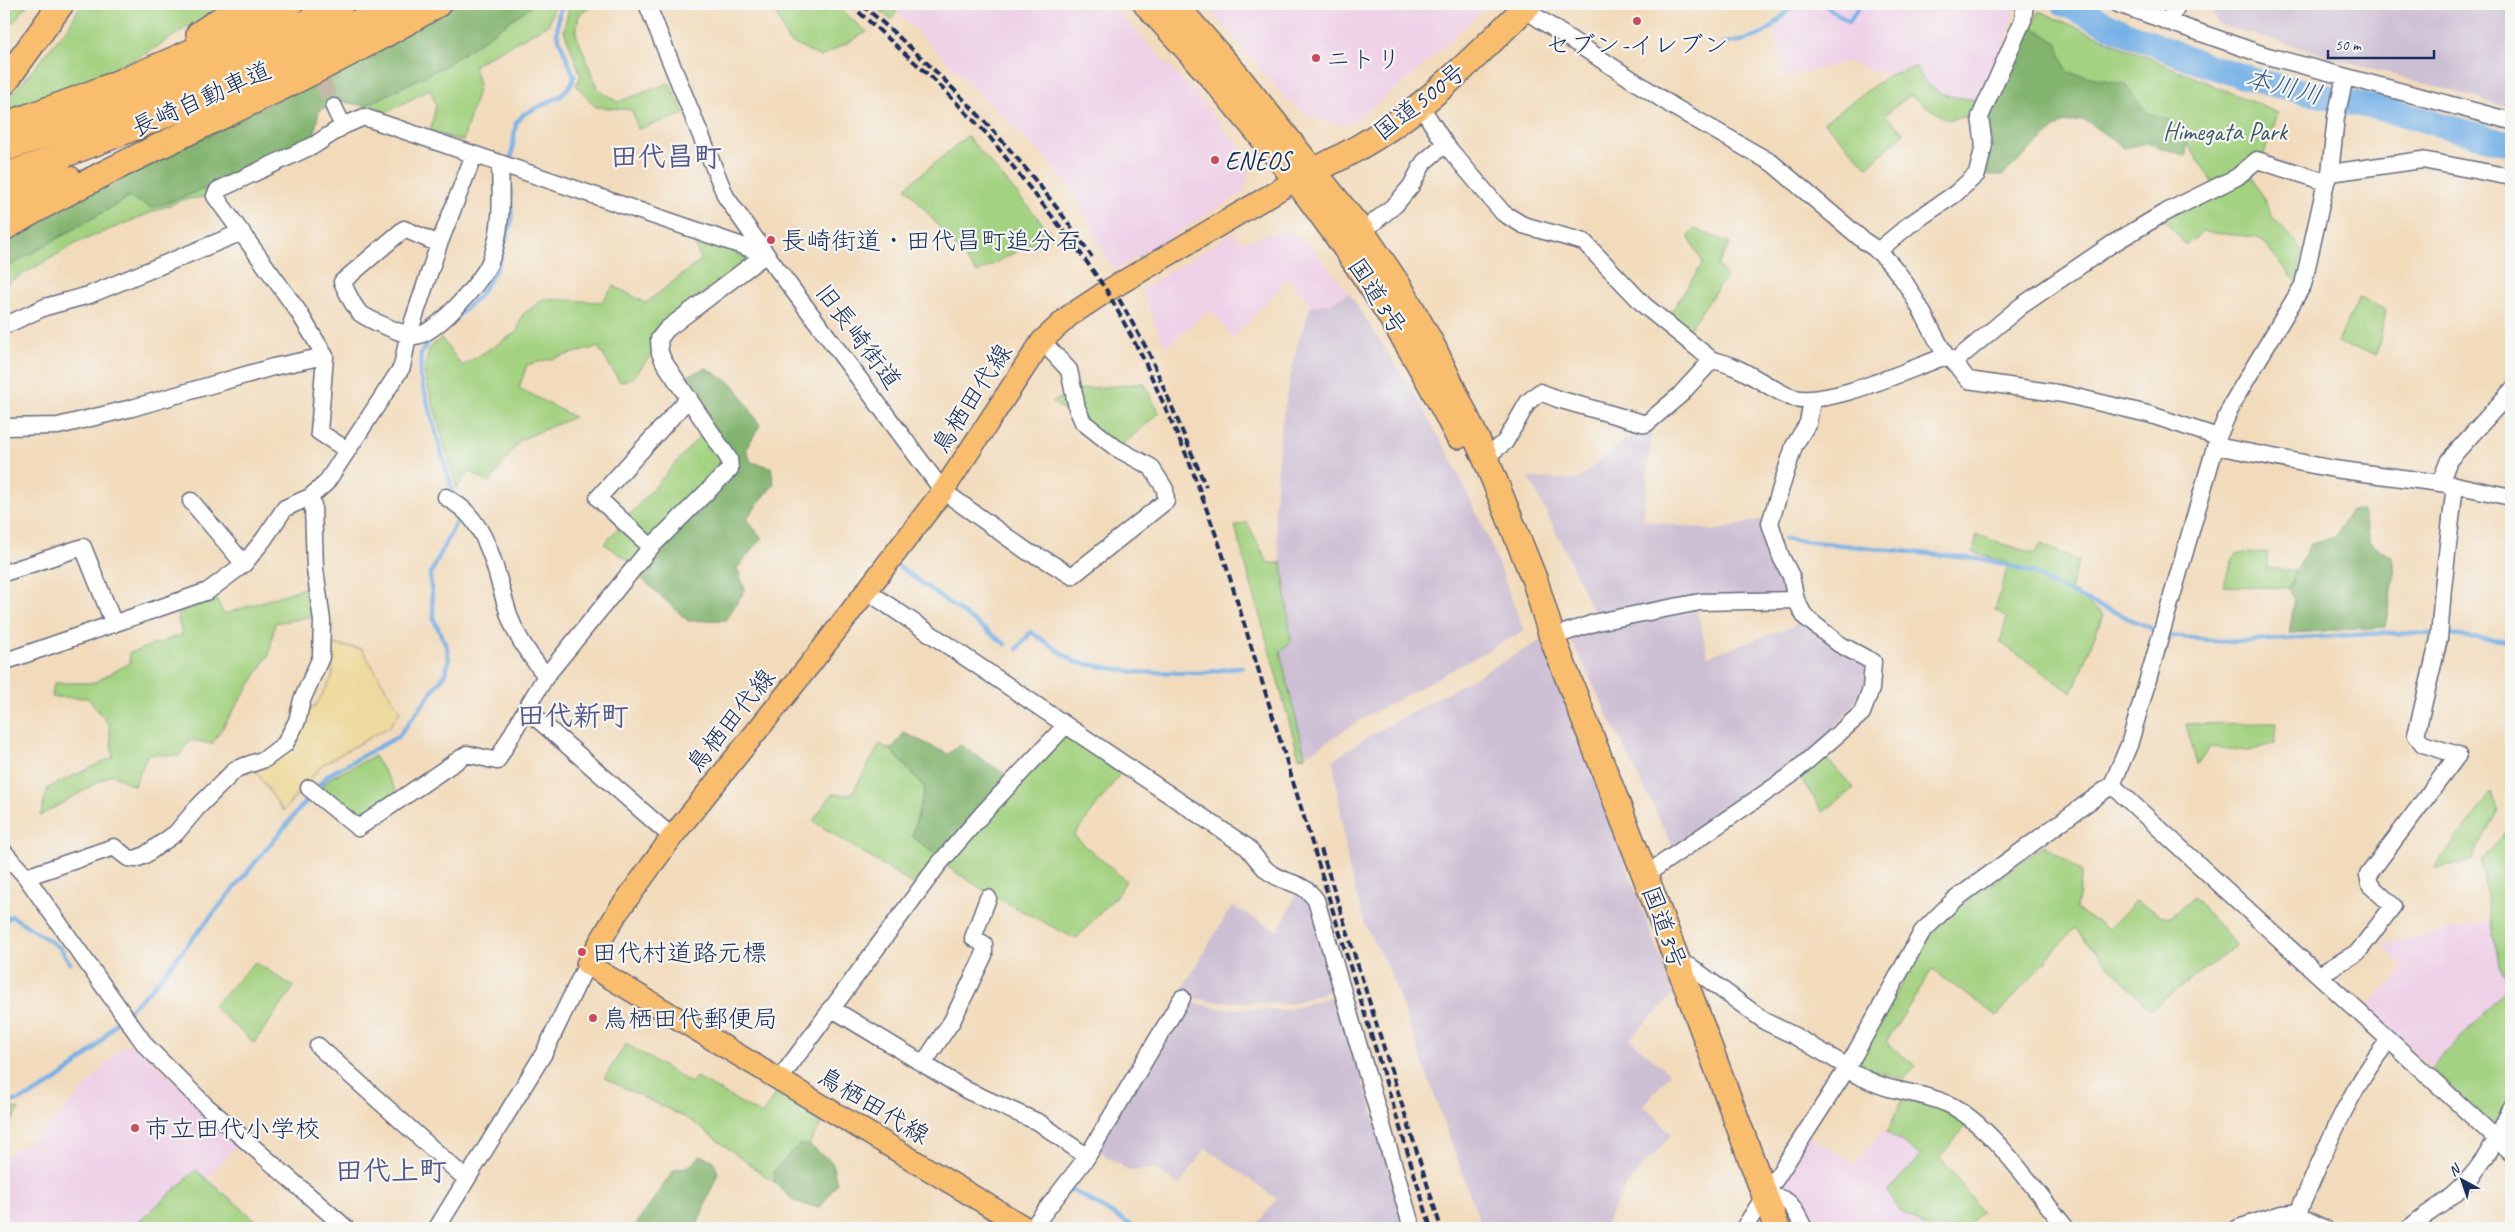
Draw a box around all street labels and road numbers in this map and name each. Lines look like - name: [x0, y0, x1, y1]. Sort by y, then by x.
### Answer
- street label: 長崎自動車道: [126, 54, 276, 144]
- street label: 国道500号: [1367, 56, 1472, 148]
- street label: 国道3号: [1340, 252, 1414, 341]
- street label: 旧長崎街道: [808, 277, 909, 396]
- street label: 鳥栖田代線: [924, 337, 1019, 460]
- street label: 鳥栖田代線: [679, 662, 783, 779]
- street label: 国道3号: [1634, 881, 1694, 973]
- street label: 鳥栖田代線: [812, 1060, 935, 1152]

